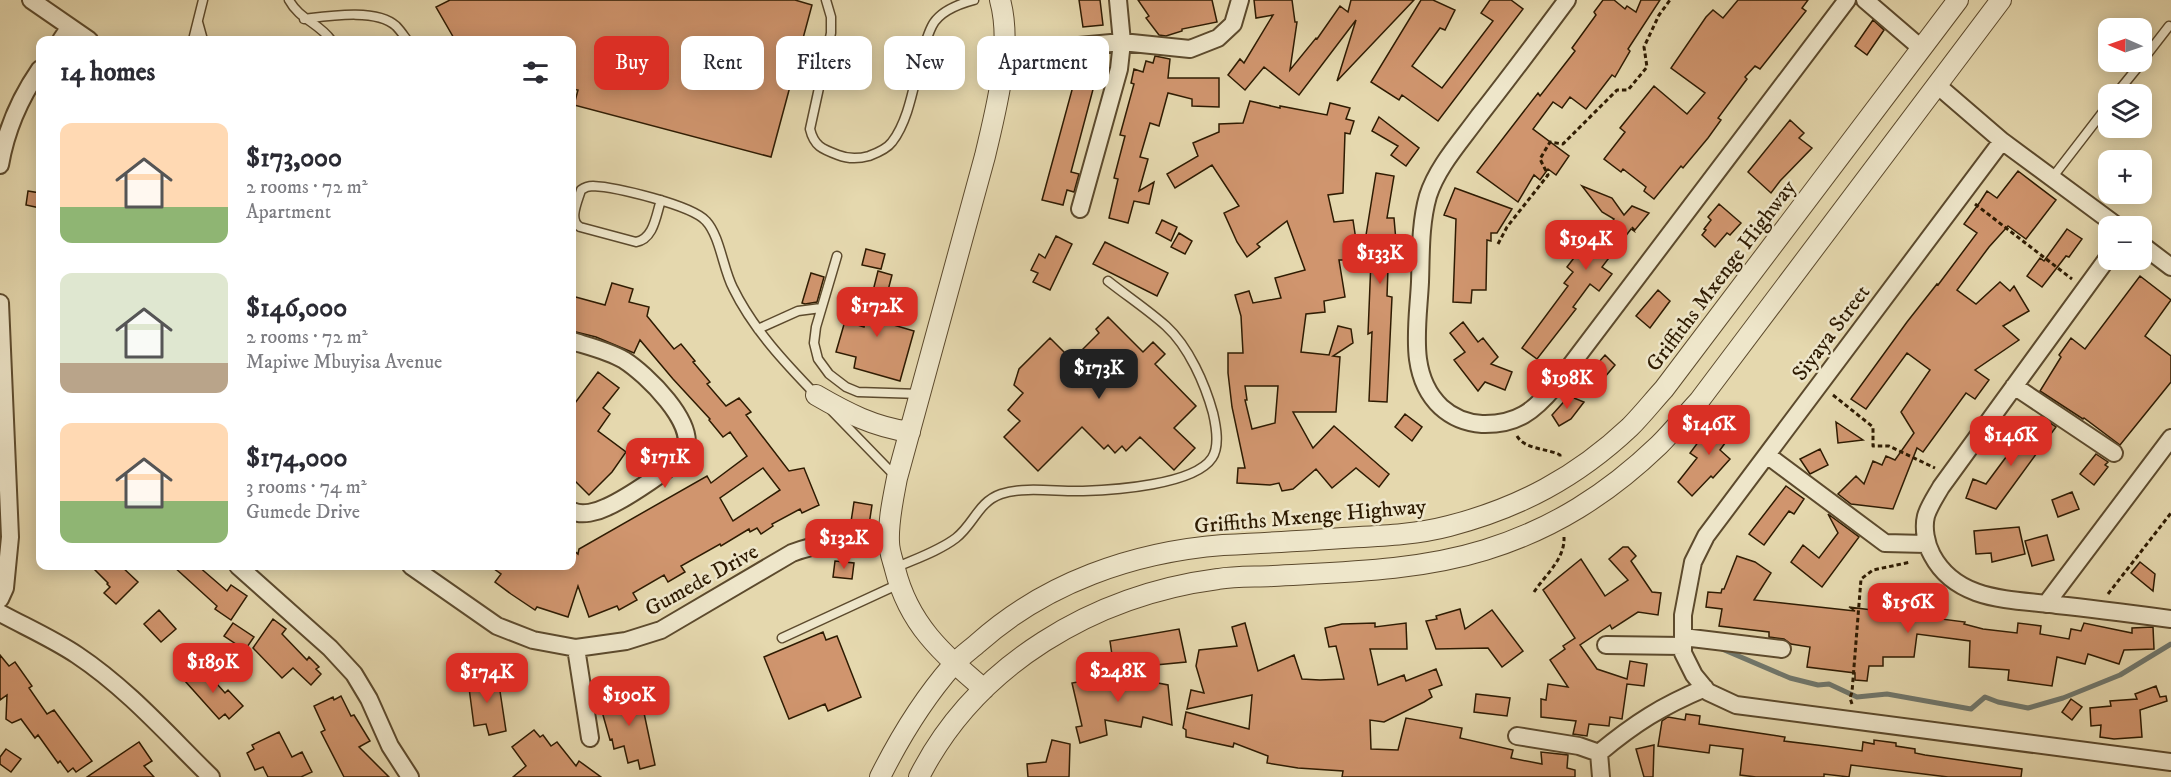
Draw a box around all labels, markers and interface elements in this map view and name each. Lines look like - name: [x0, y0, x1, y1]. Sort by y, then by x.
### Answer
- north arrow: [2098, 18, 2152, 72]
- map controls: [2098, 18, 2152, 270]
- chip: Buy: [594, 36, 669, 90]
- chip: Rent: [681, 36, 764, 90]
- chip: Filters: [776, 36, 872, 90]
- chip: New: [884, 36, 965, 90]
- chip: Apartment: [977, 36, 1109, 90]
- text: 14 homes: [60, 56, 155, 89]
- icon: filters: [519, 56, 552, 89]
- button: layers: [2098, 84, 2152, 138]
- text: $173,000: [246, 142, 342, 175]
- icon: home: [108, 147, 180, 219]
- button: +: [2098, 150, 2152, 204]
- street label: Griffiths Mxenge Highway: [1640, 174, 1802, 377]
- text: 2 rooms · 72 m²: [246, 175, 368, 200]
- text: Apartment: [246, 200, 331, 225]
- button: −: [2098, 216, 2152, 270]
- pin: $194K: [1544, 220, 1628, 271]
- text: $194K: [1559, 227, 1613, 252]
- pin: $133K: [1338, 234, 1422, 285]
- text: $133K: [1356, 241, 1404, 266]
- street label: Siyaya Street: [1786, 279, 1876, 386]
- pin: $172K: [835, 287, 919, 338]
- text: $146,000: [246, 292, 347, 325]
- text: $172K: [851, 294, 903, 319]
- icon: home: [108, 297, 180, 369]
- text: 2 rooms · 72 m²: [246, 325, 368, 350]
- pin: $173K: [1057, 349, 1141, 400]
- text: Mapiwe Mbuyisa Avenue: [246, 350, 442, 375]
- text: $173K: [1074, 356, 1124, 381]
- pin: $198K: [1525, 359, 1609, 410]
- text: $198K: [1541, 366, 1593, 391]
- pin: $146K: [1667, 405, 1751, 456]
- text: $146K: [1682, 412, 1736, 437]
- pin: $146K: [1969, 416, 2053, 467]
- text: $146K: [1984, 423, 2038, 448]
- pin: $171K: [623, 438, 707, 489]
- text: $174,000: [246, 442, 348, 475]
- text: $171K: [640, 445, 690, 470]
- icon: home: [108, 447, 180, 519]
- text: 3 rooms · 74 m²: [246, 475, 367, 500]
- street label: Griffiths Mxenge Highway: [1193, 493, 1428, 540]
- text: Gumede Drive: [246, 500, 360, 525]
- pin: $132K: [802, 519, 886, 570]
- text: $132K: [819, 526, 869, 551]
- street label: Gumede Drive: [640, 538, 763, 623]
- pin: $156K: [1866, 583, 1950, 634]
- text: $156K: [1882, 590, 1934, 615]
- pin: $189K: [171, 643, 255, 694]
- text: $189K: [187, 650, 239, 675]
- pin: $248K: [1076, 652, 1160, 703]
- pin: $174K: [445, 653, 529, 704]
- text: $248K: [1090, 659, 1146, 684]
- text: $174K: [460, 660, 514, 685]
- pin: $190K: [587, 676, 671, 727]
- text: $190K: [603, 683, 656, 708]

